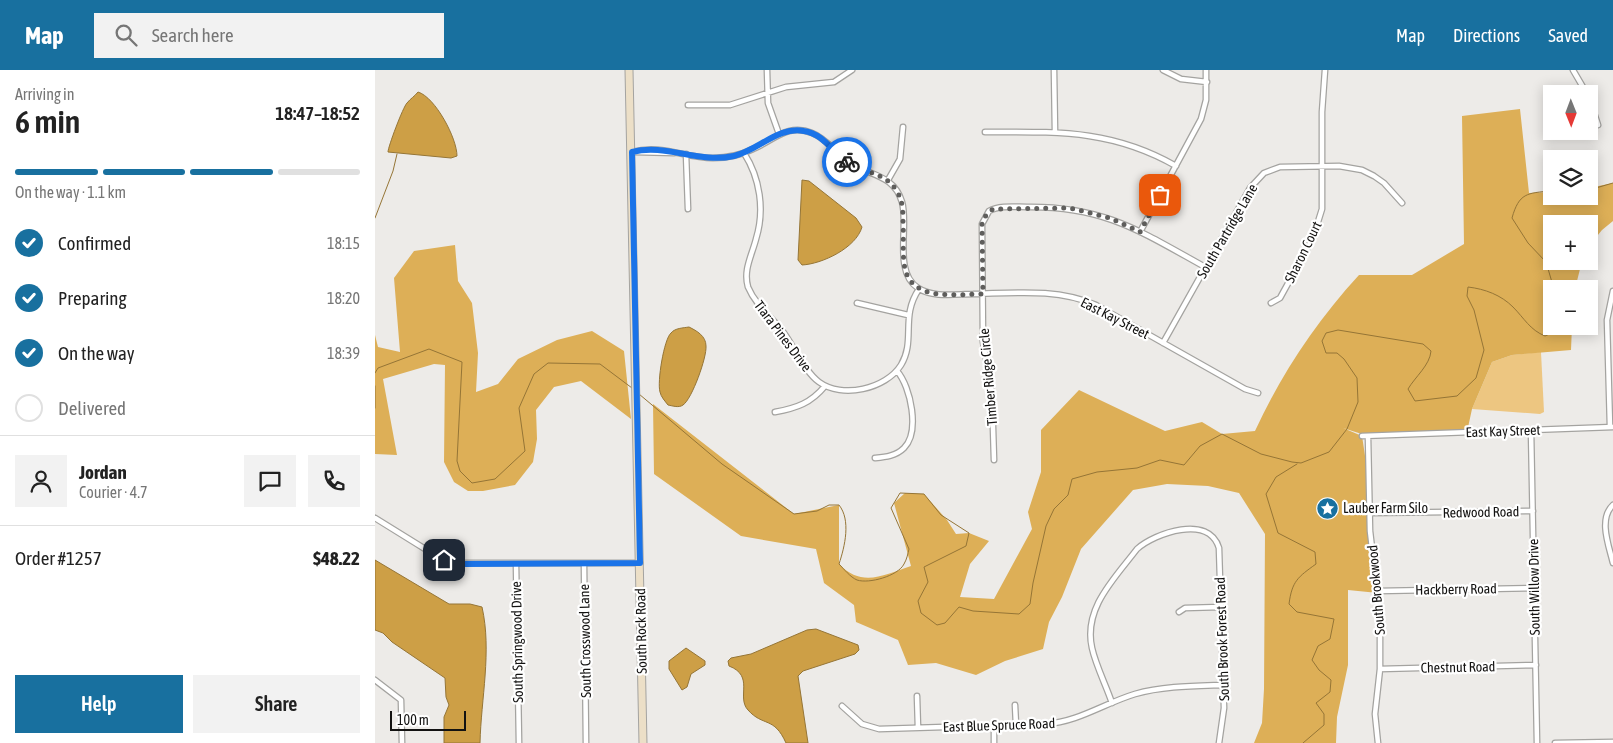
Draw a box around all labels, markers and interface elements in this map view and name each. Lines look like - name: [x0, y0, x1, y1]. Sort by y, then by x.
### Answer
- search box: [94, 13, 444, 58]
- icon: search: [112, 21, 140, 49]
- text: Map: [25, 22, 64, 49]
- text: Search here: [152, 24, 234, 46]
- text: Map: [1396, 25, 1425, 46]
- text: Directions: [1453, 25, 1520, 46]
- text: Saved: [1548, 25, 1588, 46]
- text: Arriving in: [15, 85, 75, 103]
- north arrow: [1543, 85, 1597, 140]
- map controls: [1543, 85, 1598, 335]
- text: 18:47–18:52: [275, 102, 360, 124]
- text: 6 min: [15, 103, 80, 140]
- courier: [822, 137, 872, 187]
- icon: bike: [833, 148, 861, 176]
- button: layers: [1543, 150, 1598, 205]
- pin: [1139, 174, 1181, 216]
- icon: bag: [1146, 181, 1174, 209]
- street label: South Partridge Lane: [1194, 181, 1260, 281]
- text: On the way · 1.1 km: [15, 183, 126, 201]
- button: +: [1543, 215, 1598, 270]
- street label: Sharon Court: [1281, 219, 1325, 285]
- icon: check: [15, 229, 43, 257]
- text: Confirmed: [58, 232, 131, 254]
- text: 18:15: [327, 234, 360, 252]
- button: −: [1543, 280, 1598, 335]
- icon: check: [15, 284, 43, 312]
- text: Preparing: [58, 287, 127, 309]
- text: 18:20: [327, 289, 360, 307]
- street label: East Kay Street: [1078, 294, 1152, 342]
- street label: Tiara Pines Drive: [751, 297, 815, 375]
- street label: Timber Ridge Circle: [976, 328, 1000, 426]
- icon: check: [15, 339, 43, 367]
- text: On the way: [58, 342, 135, 364]
- text: 18:39: [327, 344, 360, 362]
- text: Delivered: [58, 397, 126, 419]
- street label: East Kay Street: [1465, 422, 1541, 440]
- button: person: [15, 455, 67, 507]
- button: chat: [244, 455, 296, 507]
- button: phone: [308, 455, 360, 507]
- text: Jordan: [79, 461, 127, 483]
- text: Courier · 4.7: [79, 483, 148, 501]
- place icon: Lauber Farm Silo: [1315, 496, 1339, 520]
- place label: Lauber Farm Silo: [1343, 500, 1428, 516]
- street label: Redwood Road: [1443, 503, 1519, 521]
- pin: [423, 539, 465, 581]
- street label: South Willow Drive: [1525, 539, 1543, 635]
- street label: South Brookwood: [1364, 544, 1388, 636]
- icon: home: [430, 546, 458, 574]
- text: Order #1257: [15, 547, 102, 569]
- text: $48.22: [313, 547, 360, 569]
- street label: South Brook Forest Road: [1212, 577, 1232, 701]
- street label: Hackberry Road: [1415, 580, 1497, 598]
- street label: South Springwood Drive: [508, 581, 526, 703]
- street label: South Crosswood Lane: [576, 584, 594, 698]
- street label: South Rock Road: [632, 588, 650, 674]
- street label: Chestnut Road: [1421, 658, 1495, 676]
- button: Help: [15, 675, 183, 733]
- button: Share: [193, 675, 360, 733]
- scale bar: [390, 708, 466, 731]
- text: 100 m: [397, 712, 429, 728]
- street label: East Blue Spruce Road: [943, 715, 1055, 735]

